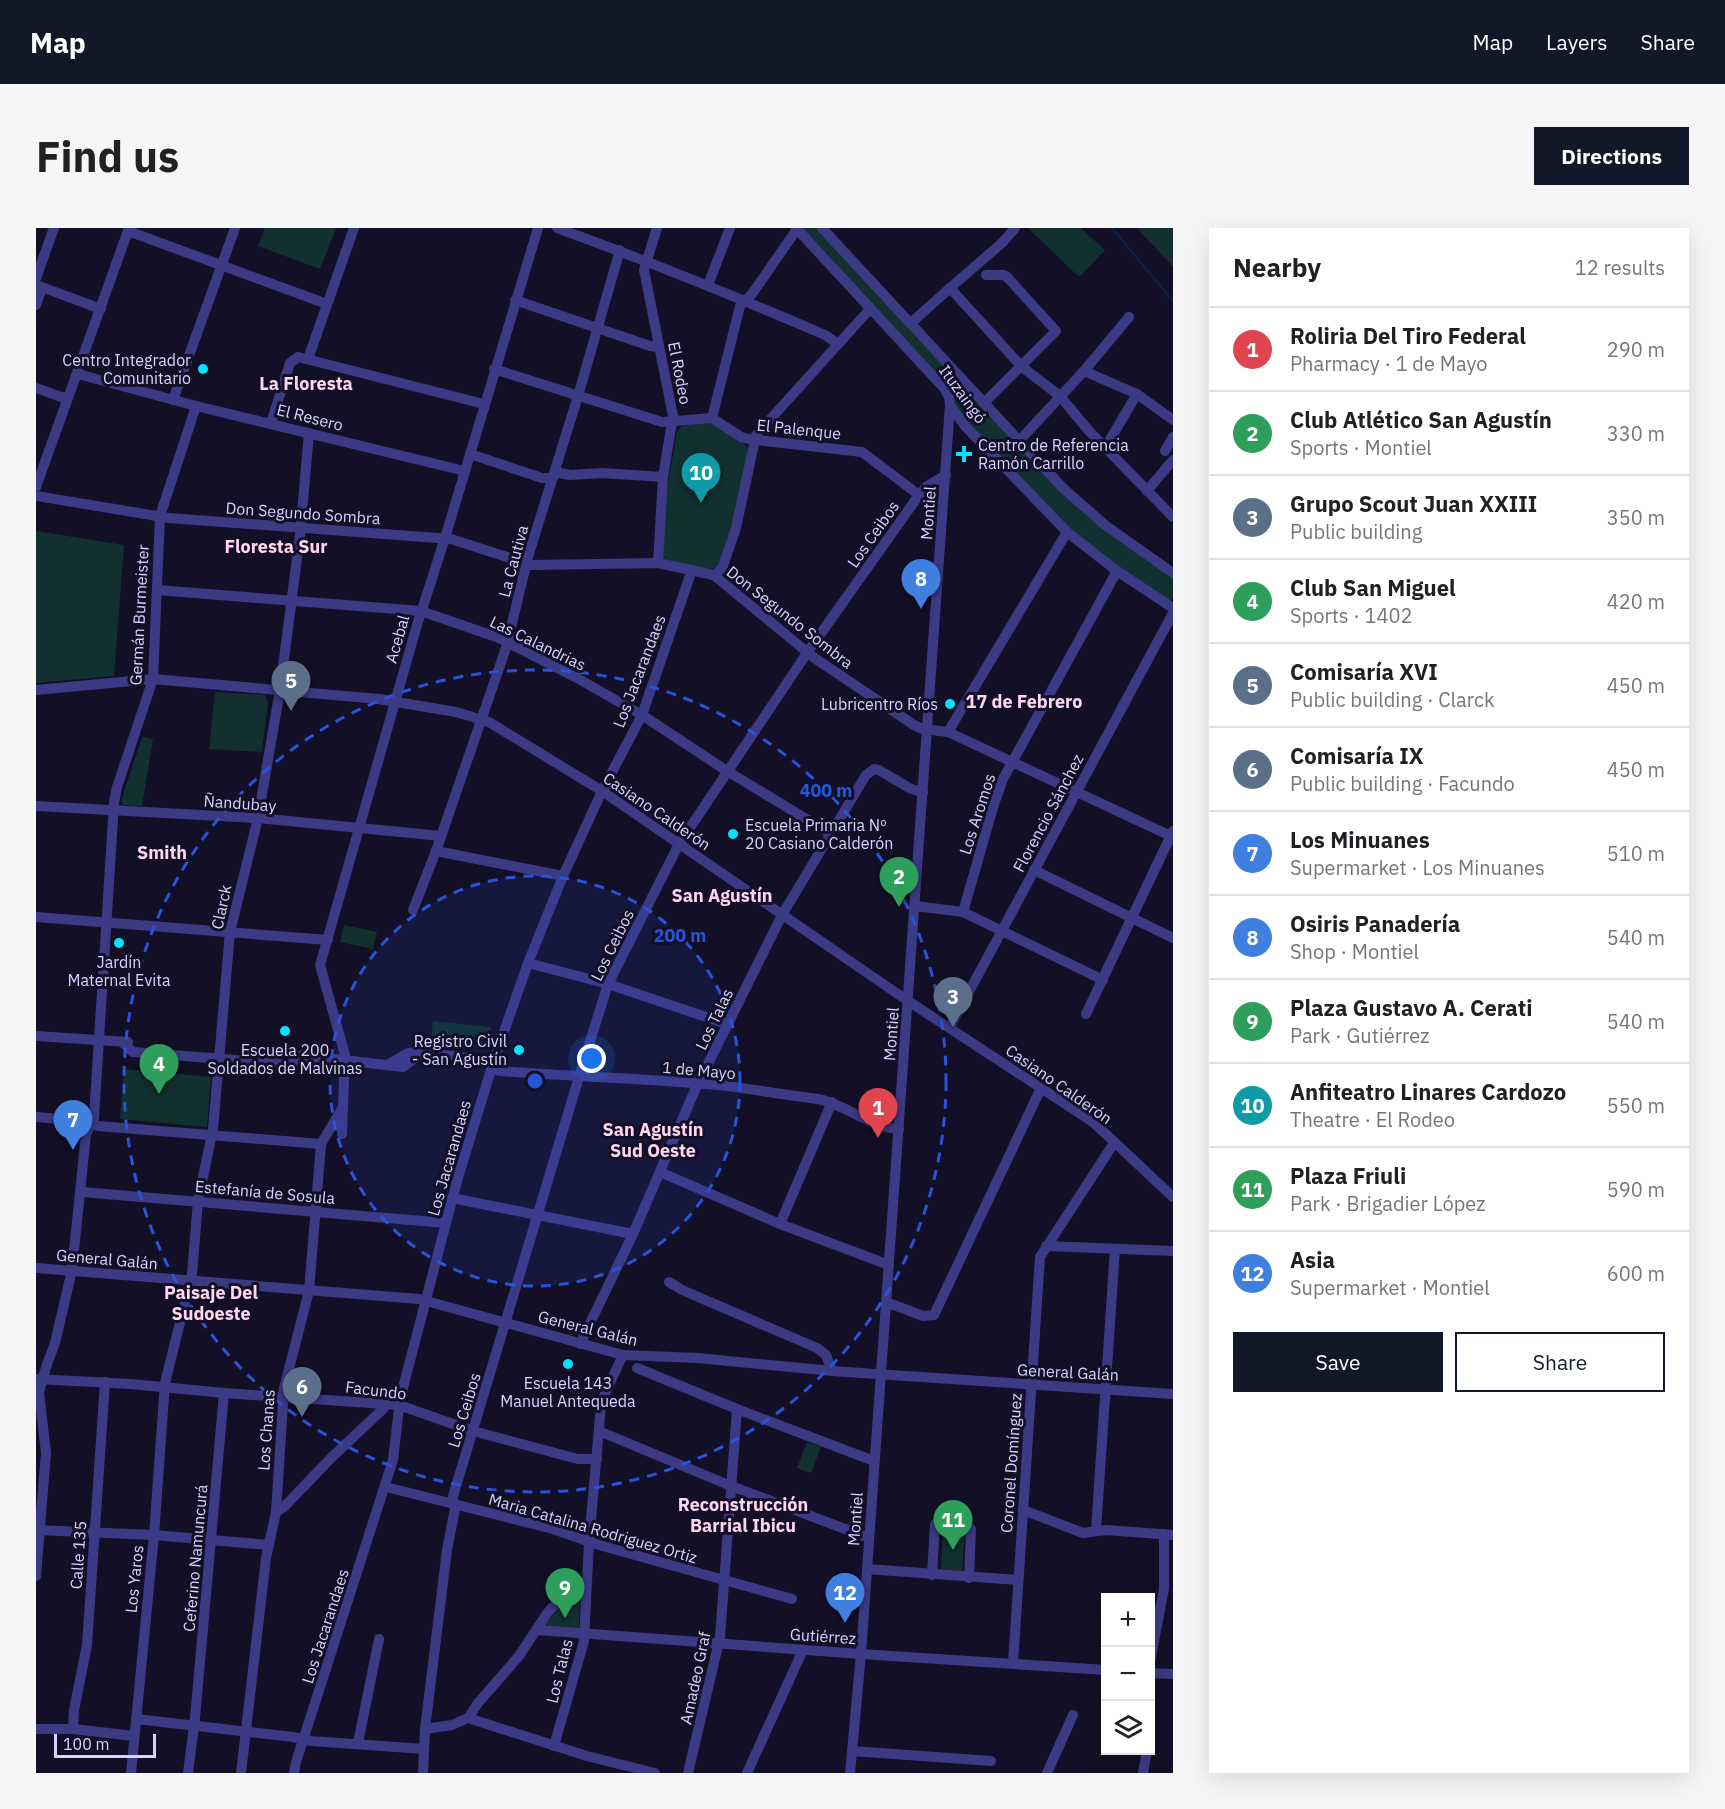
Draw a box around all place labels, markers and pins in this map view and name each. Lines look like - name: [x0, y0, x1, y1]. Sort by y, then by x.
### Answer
- place label: Centro Integrador Comunitario: [62, 350, 191, 388]
- marker: Centro Integrador Comunitario: [196, 362, 210, 376]
- place label: Centro de Referencia Ramón Carrillo: [978, 435, 1129, 473]
- marker: Centro de Referencia Ramón Carrillo: [955, 445, 973, 463]
- pin: 10: [682, 454, 720, 503]
- pin: 8: [902, 560, 940, 609]
- pin: 5: [272, 662, 310, 711]
- place label: Lubricentro Ríos: [821, 694, 938, 714]
- marker: Lubricentro Ríos: [943, 697, 957, 711]
- place label: Escuela Primaria Nº 20 Casiano Calderón: [745, 815, 893, 853]
- marker: Escuela Primaria Nº 20 Casiano Calderón: [726, 827, 740, 841]
- pin: 2: [880, 858, 918, 907]
- marker: Jardín Maternal Evita: [112, 936, 126, 950]
- place label: Jardín Maternal Evita: [68, 952, 171, 990]
- pin: 3: [934, 978, 972, 1027]
- marker: Escuela 200 Soldados de Malvinas: [278, 1024, 292, 1038]
- place label: Registro Civil - San Agustín: [412, 1031, 507, 1069]
- place label: Escuela 200 Soldados de Malvinas: [207, 1040, 363, 1078]
- marker: Registro Civil - San Agustín: [512, 1043, 526, 1057]
- pin: 4: [140, 1044, 178, 1094]
- centre of rings: [525, 1071, 545, 1091]
- pin: 1: [858, 1088, 898, 1138]
- pin: 7: [54, 1100, 93, 1150]
- marker: Escuela 143 Manuel Antequeda: [561, 1357, 575, 1371]
- pin: 6: [282, 1368, 322, 1417]
- place label: Escuela 143 Manuel Antequeda: [500, 1373, 636, 1411]
- pin: 11: [934, 1500, 972, 1550]
- pin: 9: [546, 1568, 584, 1618]
- pin: 12: [826, 1574, 864, 1623]

